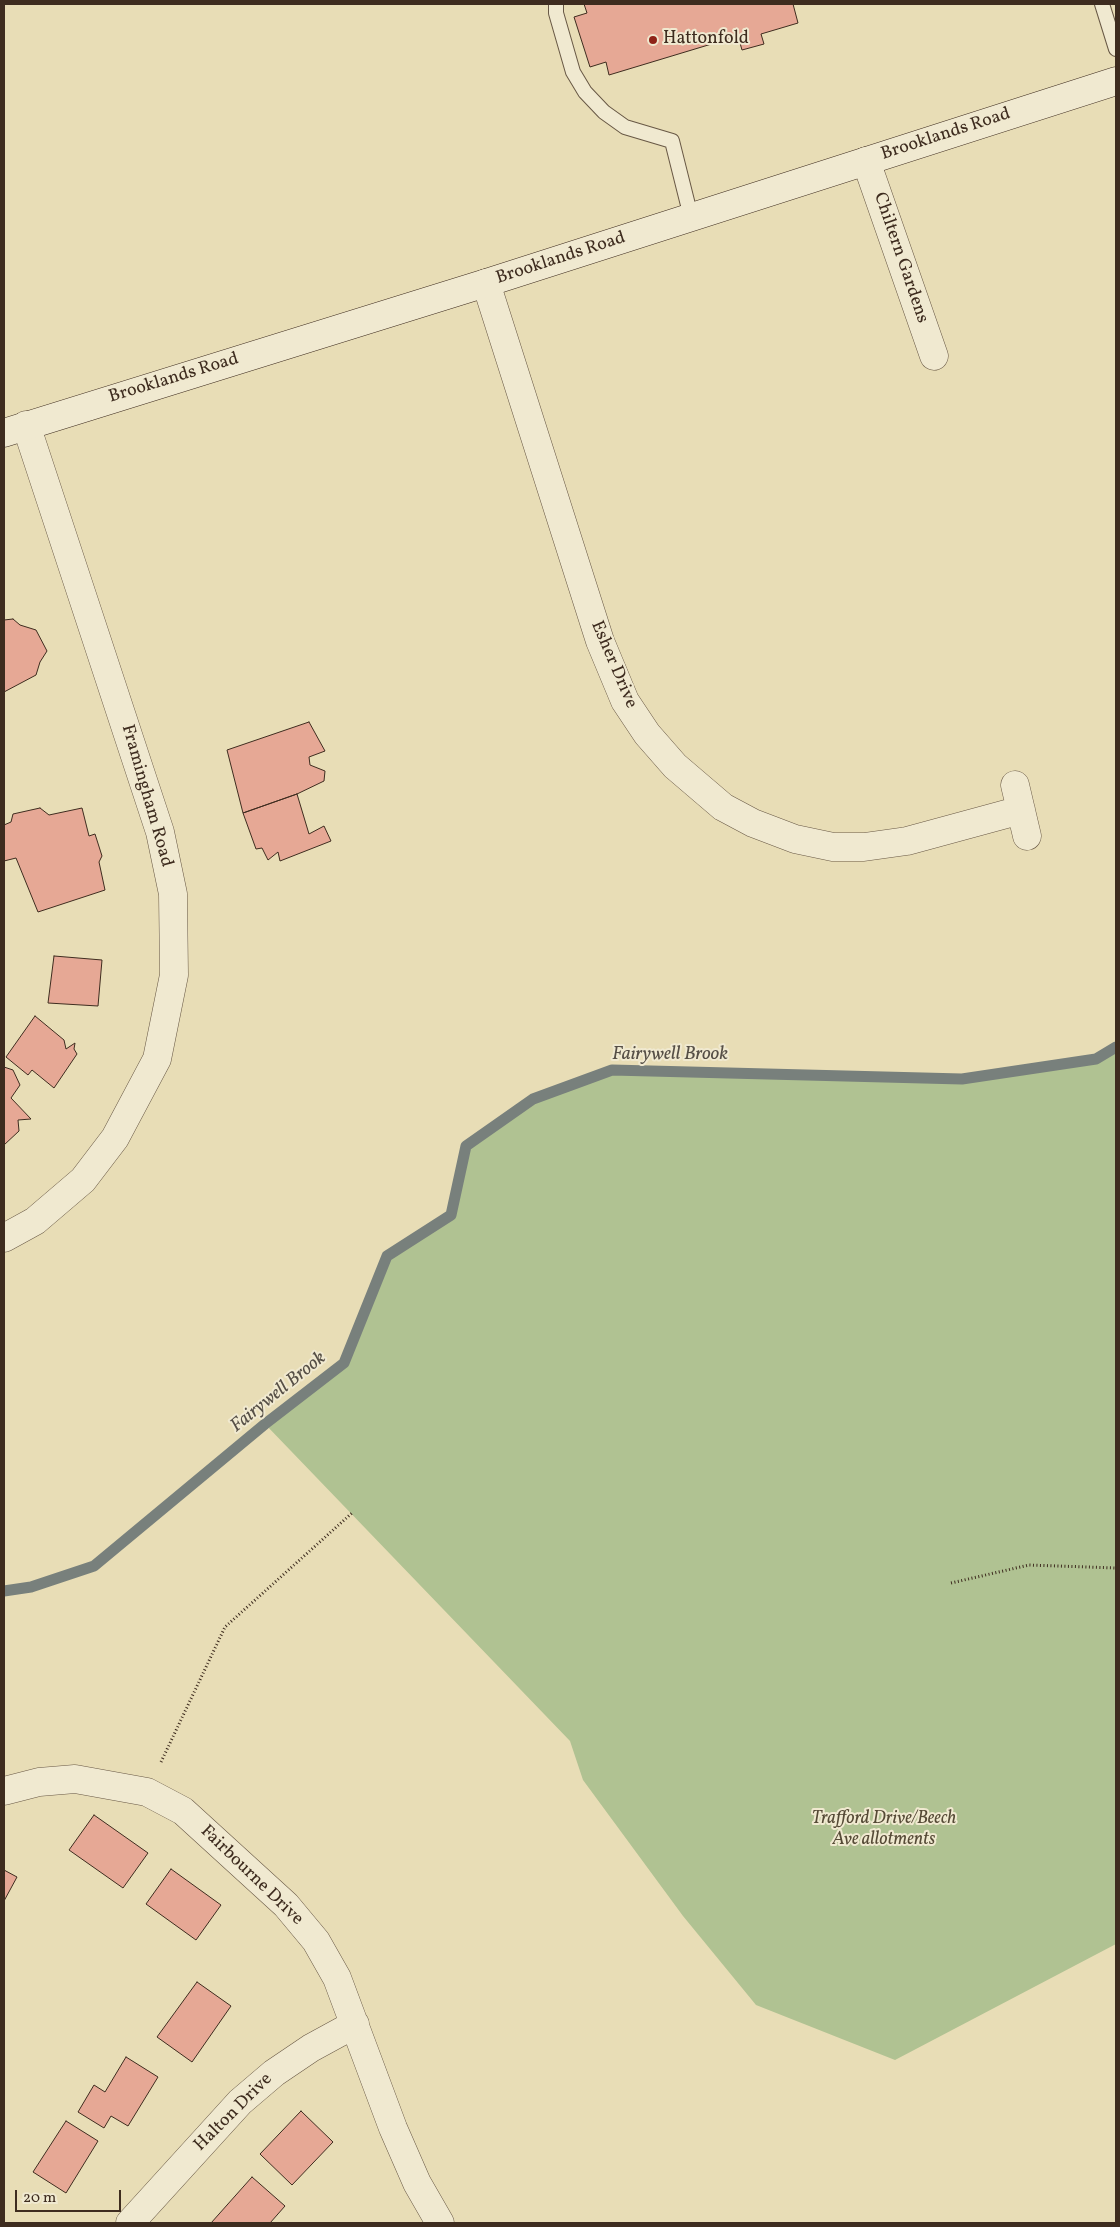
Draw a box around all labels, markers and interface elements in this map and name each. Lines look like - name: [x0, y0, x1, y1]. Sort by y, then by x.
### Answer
- place label: Hattonfold: [663, 29, 749, 51]
- marker: Hattonfold: [647, 34, 659, 46]
- street label: Brooklands Road: [879, 104, 1013, 166]
- street label: Chiltern Gardens: [868, 190, 932, 326]
- street label: Brooklands Road: [494, 228, 628, 290]
- street label: Brooklands Road: [106, 349, 242, 409]
- street label: Esher Drive: [585, 618, 641, 712]
- street label: Framingham Road: [115, 722, 177, 870]
- water label: Fairywell Brook: [612, 1045, 728, 1067]
- water label: Fairywell Brook: [227, 1348, 331, 1438]
- park label: Trafford Drive/Beech Ave allotments: [812, 1809, 956, 1852]
- street label: Fairbourne Drive: [195, 1821, 307, 1931]
- street label: Halton Drive: [190, 2069, 278, 2157]
- scale bar: [18, 2180, 124, 2212]
- text: 20 m: [23, 2188, 56, 2209]

